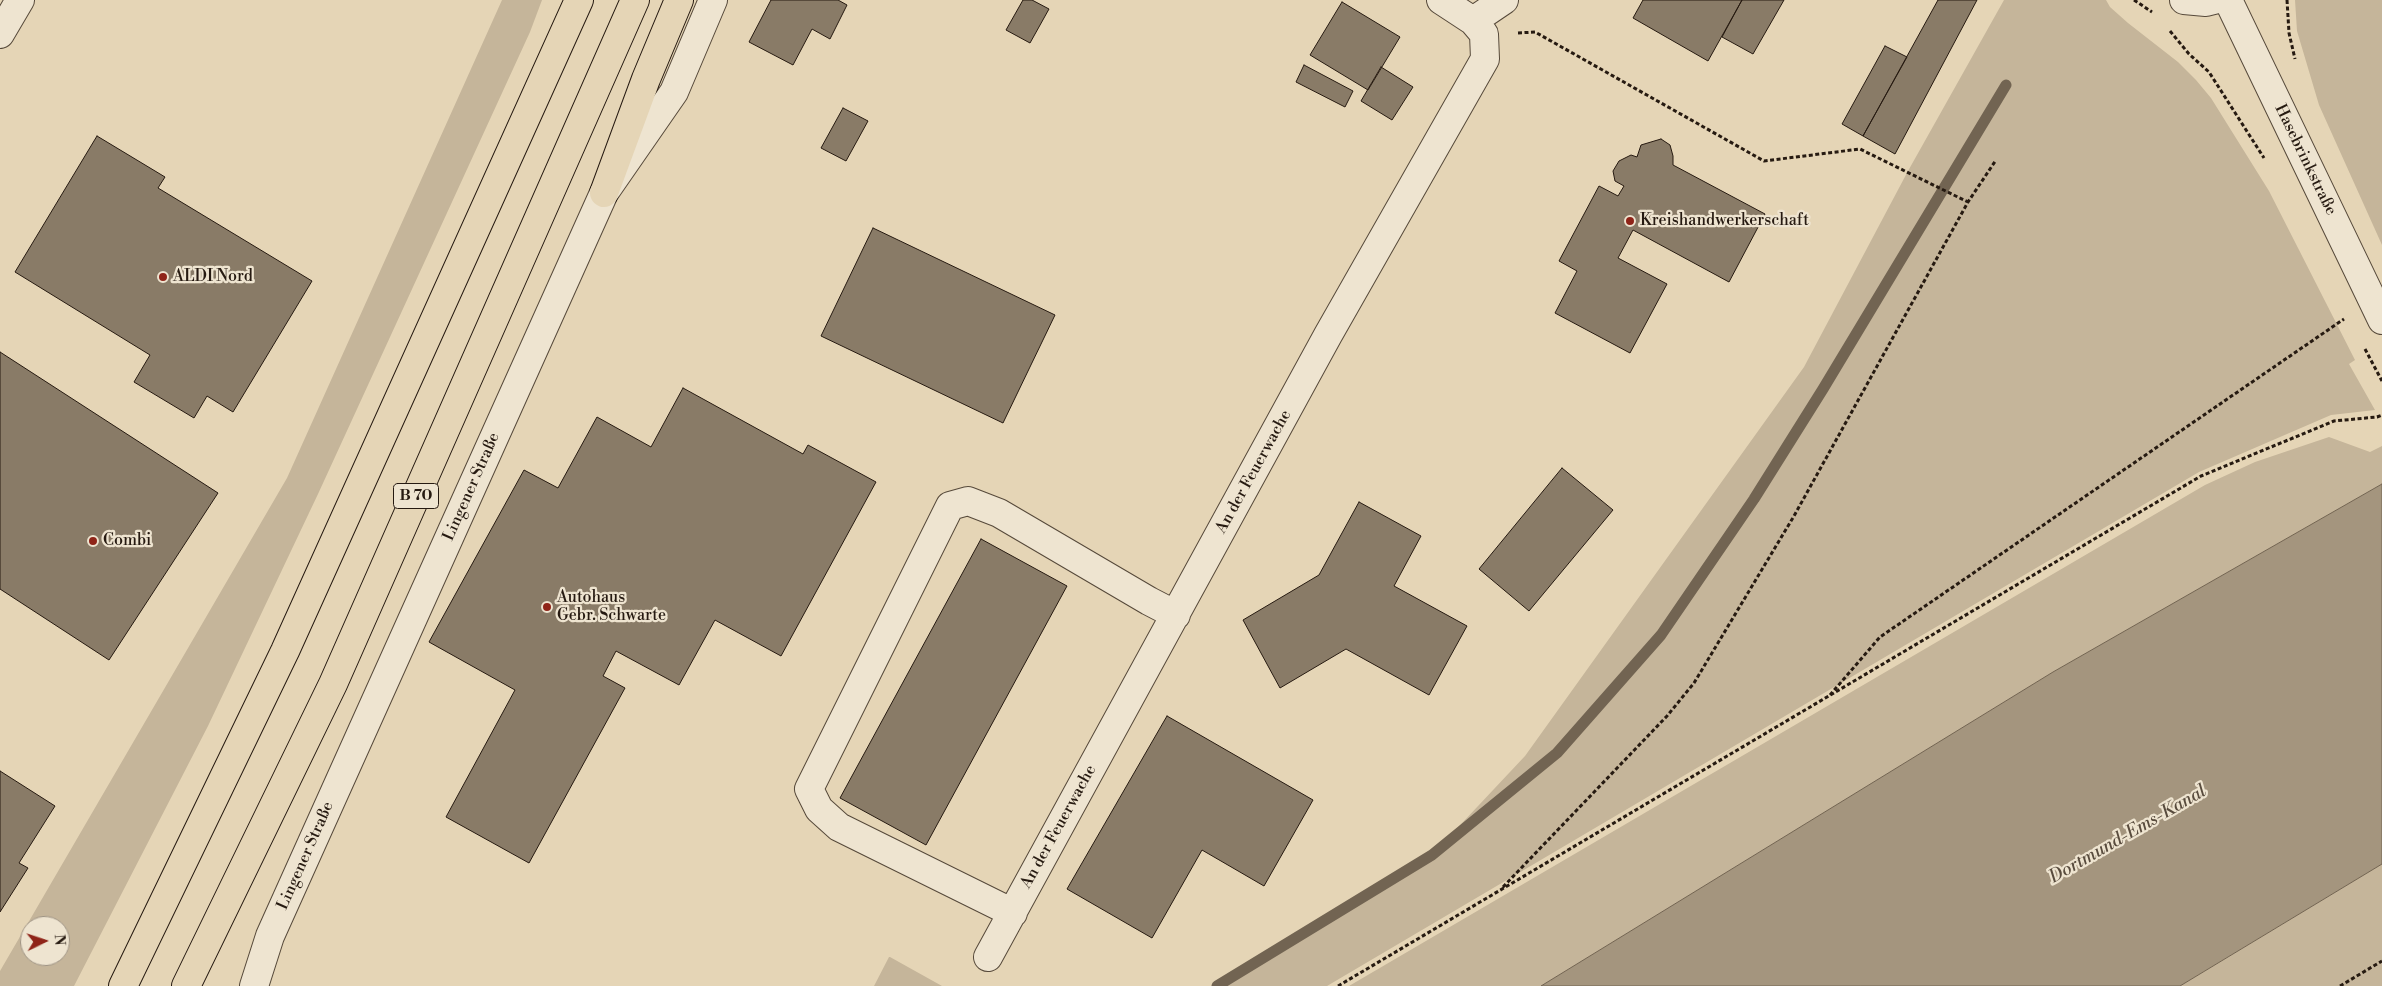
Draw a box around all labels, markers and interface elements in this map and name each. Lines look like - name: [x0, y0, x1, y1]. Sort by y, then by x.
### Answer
- street label: Hasebrinkstraße: [2270, 101, 2340, 219]
- place label: Kreishandwerkerschaft: [1640, 211, 1809, 231]
- marker: Kreishandwerkerschaft: [1624, 215, 1636, 227]
- place label: ALDI Nord: [173, 267, 253, 287]
- marker: ALDI Nord: [157, 271, 169, 283]
- street label: An der Feuerwache: [1212, 407, 1296, 537]
- street label: Lingener Straße: [440, 430, 504, 544]
- road number: B 70: [394, 484, 438, 508]
- place label: Combi: [103, 531, 151, 551]
- marker: Combi: [87, 535, 99, 547]
- place label: Autohaus Gebr. Schwarte: [557, 588, 666, 626]
- marker: Autohaus Gebr. Schwarte: [541, 601, 553, 613]
- street label: An der Feuerwache: [1017, 762, 1101, 892]
- water label: Dortmund-Ems-Kanal: [2045, 781, 2211, 889]
- street label: Lingener Straße: [274, 799, 338, 913]
- north arrow: [20, 916, 70, 966]
- text: N: [50, 934, 68, 946]

